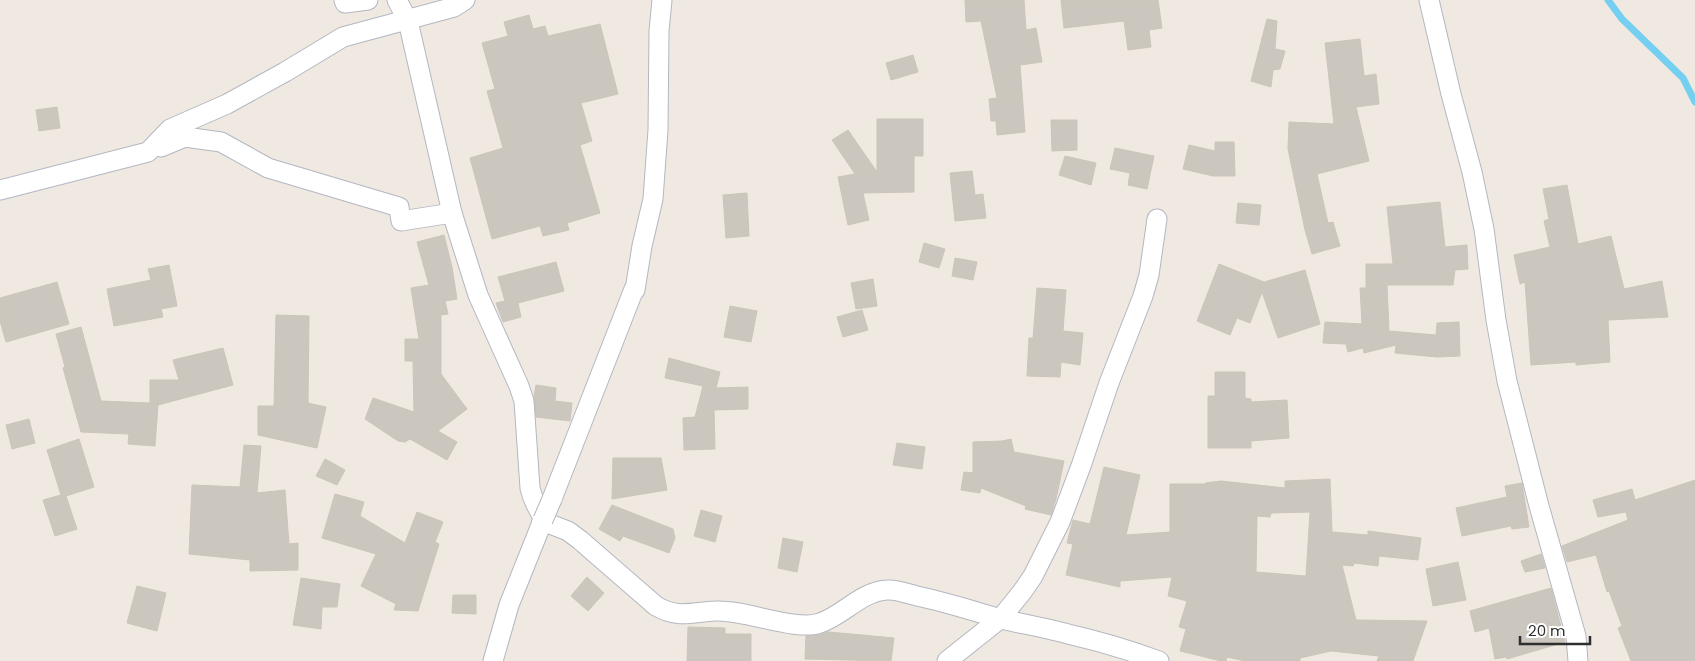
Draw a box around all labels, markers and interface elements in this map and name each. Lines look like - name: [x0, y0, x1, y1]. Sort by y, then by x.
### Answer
- scale bar: [1520, 614, 1590, 646]
- text: 20 m: [1528, 620, 1566, 641]

